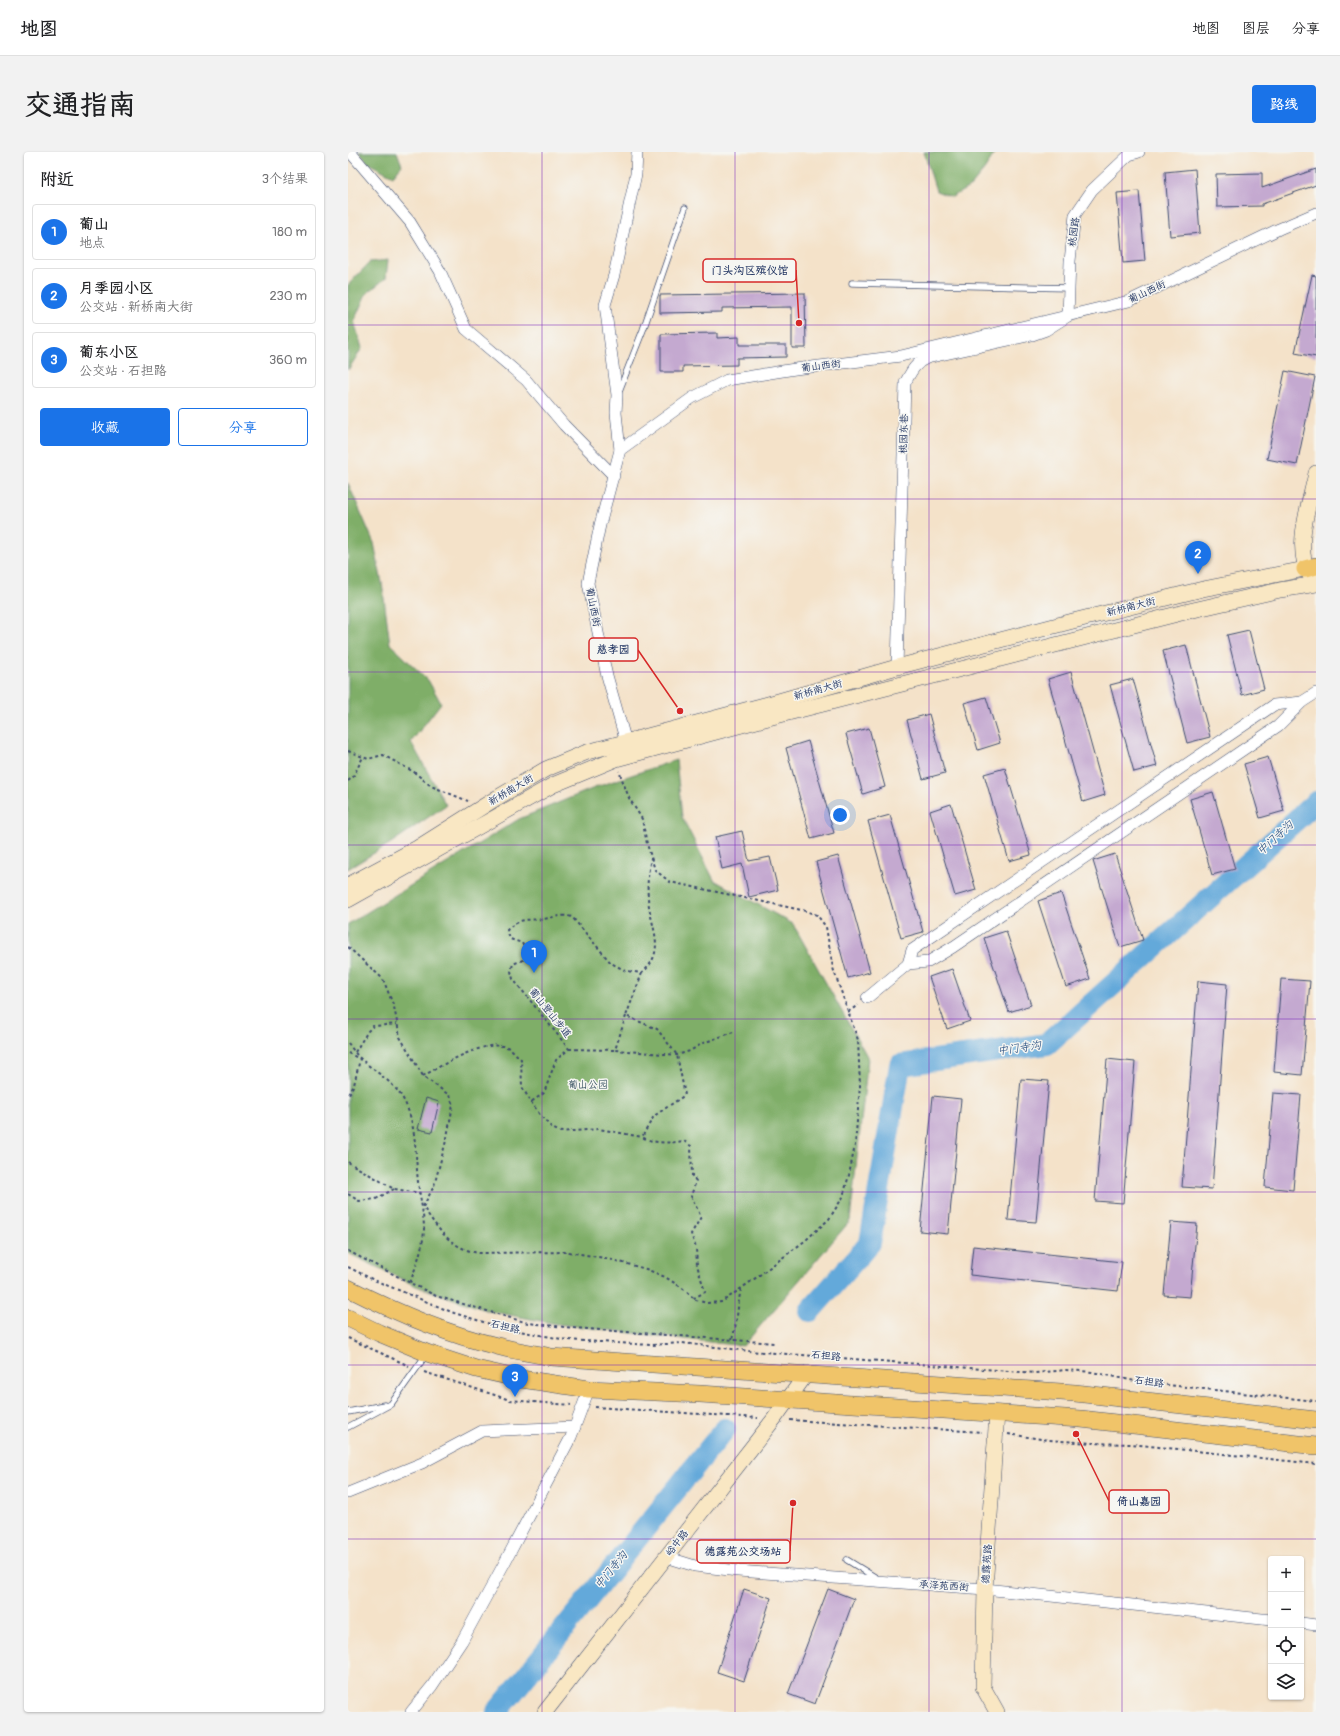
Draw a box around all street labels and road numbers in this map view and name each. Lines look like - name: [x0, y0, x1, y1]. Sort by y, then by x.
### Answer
- street label: 桃园路: [1066, 216, 1082, 248]
- street label: 葡山西街: [1126, 278, 1168, 306]
- street label: 葡山西街: [800, 358, 842, 374]
- street label: 桃园东巷: [897, 413, 911, 454]
- street label: 葡山西街: [583, 586, 603, 628]
- street label: 新桥南大街: [1105, 595, 1157, 619]
- street label: 新桥南大街: [792, 677, 844, 703]
- street label: 新桥南大街: [486, 772, 536, 808]
- street label: 葡山登山步道: [526, 986, 574, 1040]
- street label: 石担路: [489, 1318, 521, 1336]
- street label: 石担路: [811, 1349, 841, 1363]
- street label: 石担路: [1133, 1374, 1165, 1390]
- street label: 峪中路: [663, 1527, 691, 1559]
- street label: 德露苑路: [980, 1544, 994, 1584]
- street label: 承泽苑西街: [919, 1578, 969, 1594]

